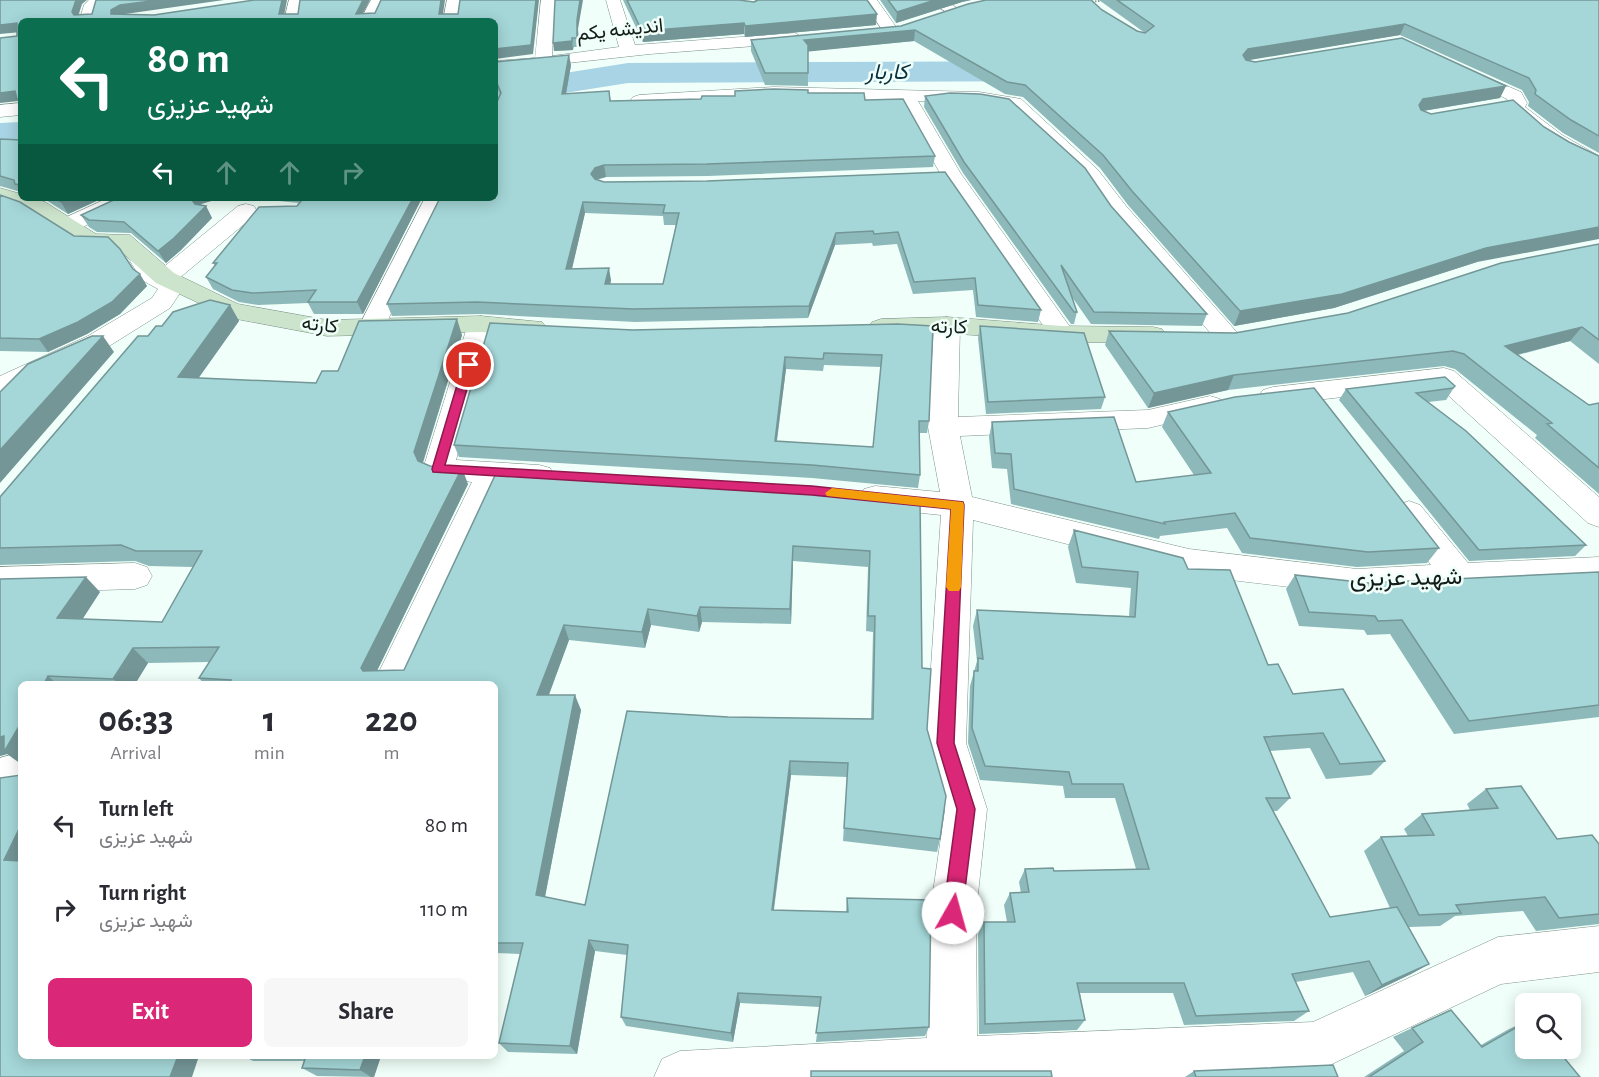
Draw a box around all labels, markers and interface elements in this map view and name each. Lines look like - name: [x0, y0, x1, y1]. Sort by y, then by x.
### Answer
- street label: اندیشه یکم: [576, 16, 664, 46]
- text: 80 m: [147, 38, 230, 80]
- icon: left: [48, 42, 126, 120]
- water label: کاربار: [864, 61, 911, 85]
- text: شهید عزیزی: [147, 91, 274, 118]
- icon: left: [147, 156, 180, 189]
- icon: ahead: [210, 156, 243, 189]
- icon: ahead: [273, 156, 306, 189]
- icon: right: [336, 156, 369, 189]
- street label: کارته: [300, 313, 339, 339]
- street label: کارته: [930, 316, 968, 340]
- pin: [443, 339, 494, 390]
- icon: arrive: [452, 348, 485, 381]
- street label: شهید عزیزی: [1350, 565, 1463, 593]
- text: 06:33: [98, 702, 174, 738]
- text: 1: [263, 702, 276, 738]
- text: 220: [365, 702, 418, 738]
- text: Arrival: [110, 743, 162, 763]
- text: min: [254, 743, 285, 763]
- text: m: [383, 743, 399, 763]
- text: Turn left: [99, 798, 173, 820]
- icon: left: [48, 809, 81, 842]
- text: 80 m: [425, 814, 468, 836]
- text: شهید عزیزی: [99, 827, 193, 847]
- position arrow: [921, 881, 985, 945]
- text: Turn right: [99, 882, 186, 904]
- icon: right: [48, 893, 81, 926]
- text: 110 m: [420, 898, 468, 920]
- text: شهید عزیزی: [99, 911, 193, 931]
- button: Exit: [48, 978, 252, 1047]
- button: Share: [264, 978, 468, 1047]
- map controls: [1515, 993, 1581, 1059]
- button: search: [1515, 993, 1581, 1059]

